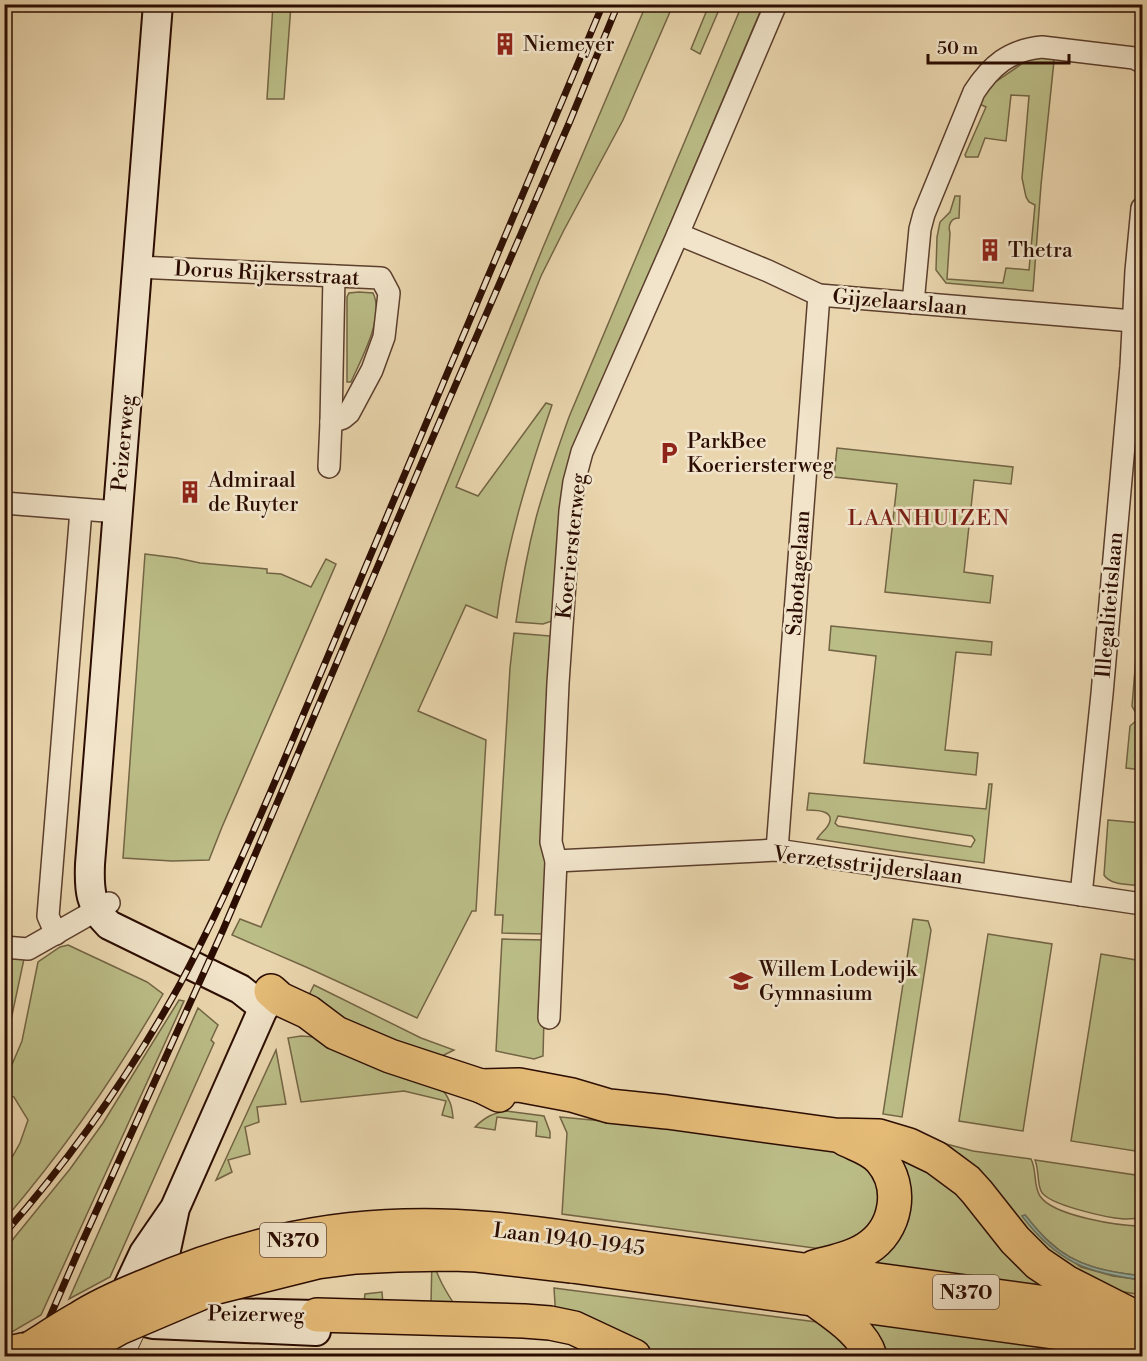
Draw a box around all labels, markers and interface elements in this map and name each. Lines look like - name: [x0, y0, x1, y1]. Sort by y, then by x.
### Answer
- scale bar: [928, 27, 1069, 65]
- building icon: Niemeyer: [492, 31, 518, 57]
- place label: Niemeyer: [523, 32, 615, 58]
- text: 50 m: [937, 37, 979, 60]
- building icon: Thetra: [977, 237, 1003, 263]
- place label: Thetra: [1008, 238, 1073, 264]
- street label: Dorus Rijkersstraat: [174, 256, 361, 292]
- street label: Gijzelaarslaan: [831, 284, 969, 322]
- street label: Peizerweg: [107, 394, 141, 493]
- place label: ParkBee Koeriersterweg: [687, 429, 834, 479]
- parking icon: ParkBee Koeriersterweg: [656, 440, 682, 466]
- place label: Admiraal de Ruyter: [207, 468, 299, 518]
- street label: Koeriersterweg: [551, 472, 593, 620]
- building icon: Admiraal de Ruyter: [177, 479, 203, 505]
- district label: LAANHUIZEN: [847, 505, 1011, 532]
- street label: Sabotagelaan: [782, 509, 816, 637]
- street label: Illegaliteitslaan: [1091, 530, 1129, 679]
- street label: Verzetsstrijderslaan: [771, 841, 965, 891]
- place label: Willem Lodewijk Gymnasium: [758, 957, 918, 1007]
- school or university icon: Willem Lodewijk Gymnasium: [728, 968, 754, 994]
- street label: Laan 1940-1945: [492, 1218, 646, 1262]
- road number: N370: [260, 1223, 326, 1257]
- road number: N370: [933, 1275, 999, 1309]
- street label: Peizerweg: [207, 1301, 305, 1329]

